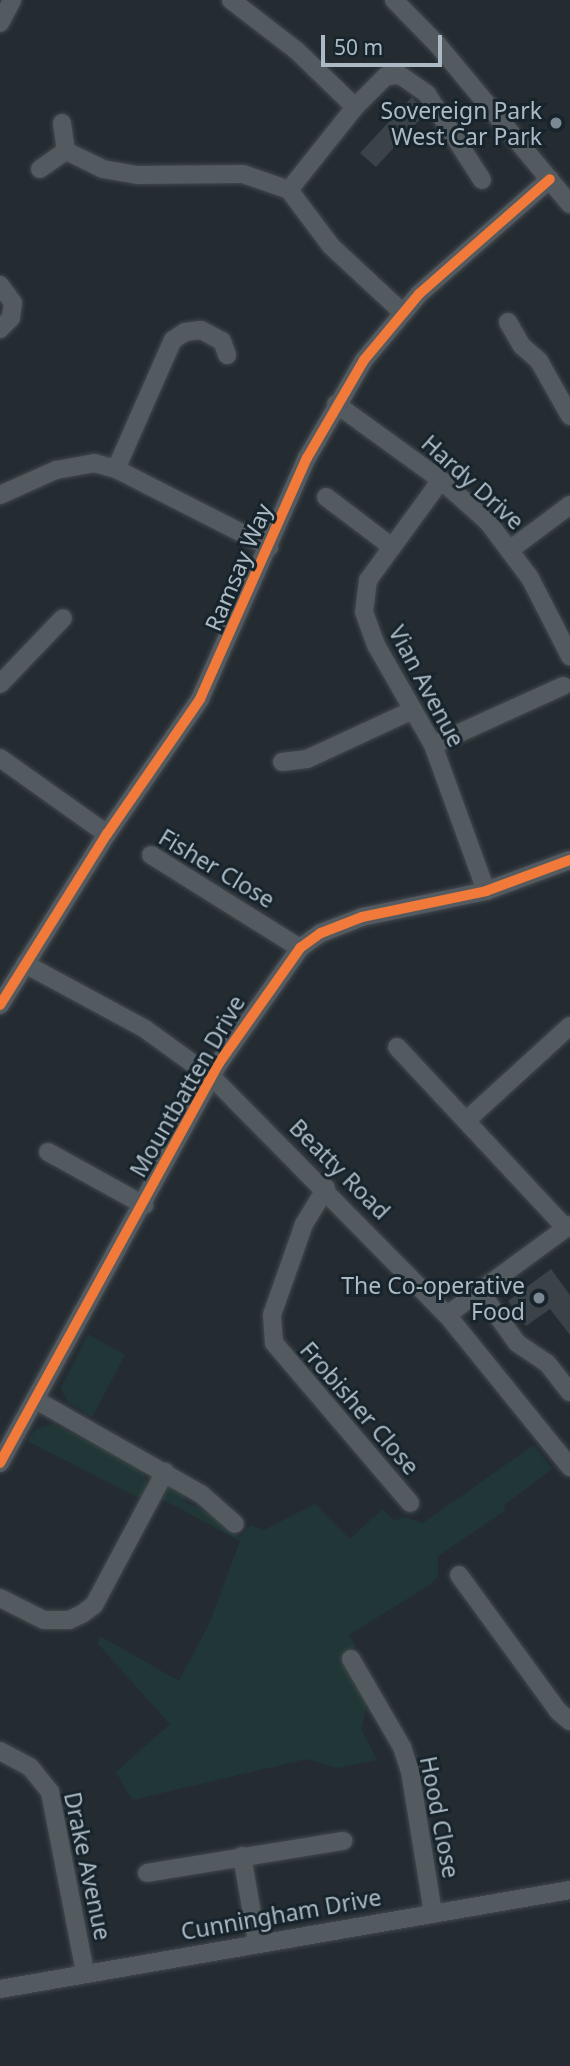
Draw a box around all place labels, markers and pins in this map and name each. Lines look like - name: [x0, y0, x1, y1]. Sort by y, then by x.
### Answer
- place label: Sovereign Park West Car Park: [380, 96, 542, 150]
- marker: Sovereign Park West Car Park: [548, 115, 564, 131]
- place label: The Co-operative Food: [341, 1271, 525, 1325]
- marker: The Co-operative Food: [531, 1290, 547, 1306]

